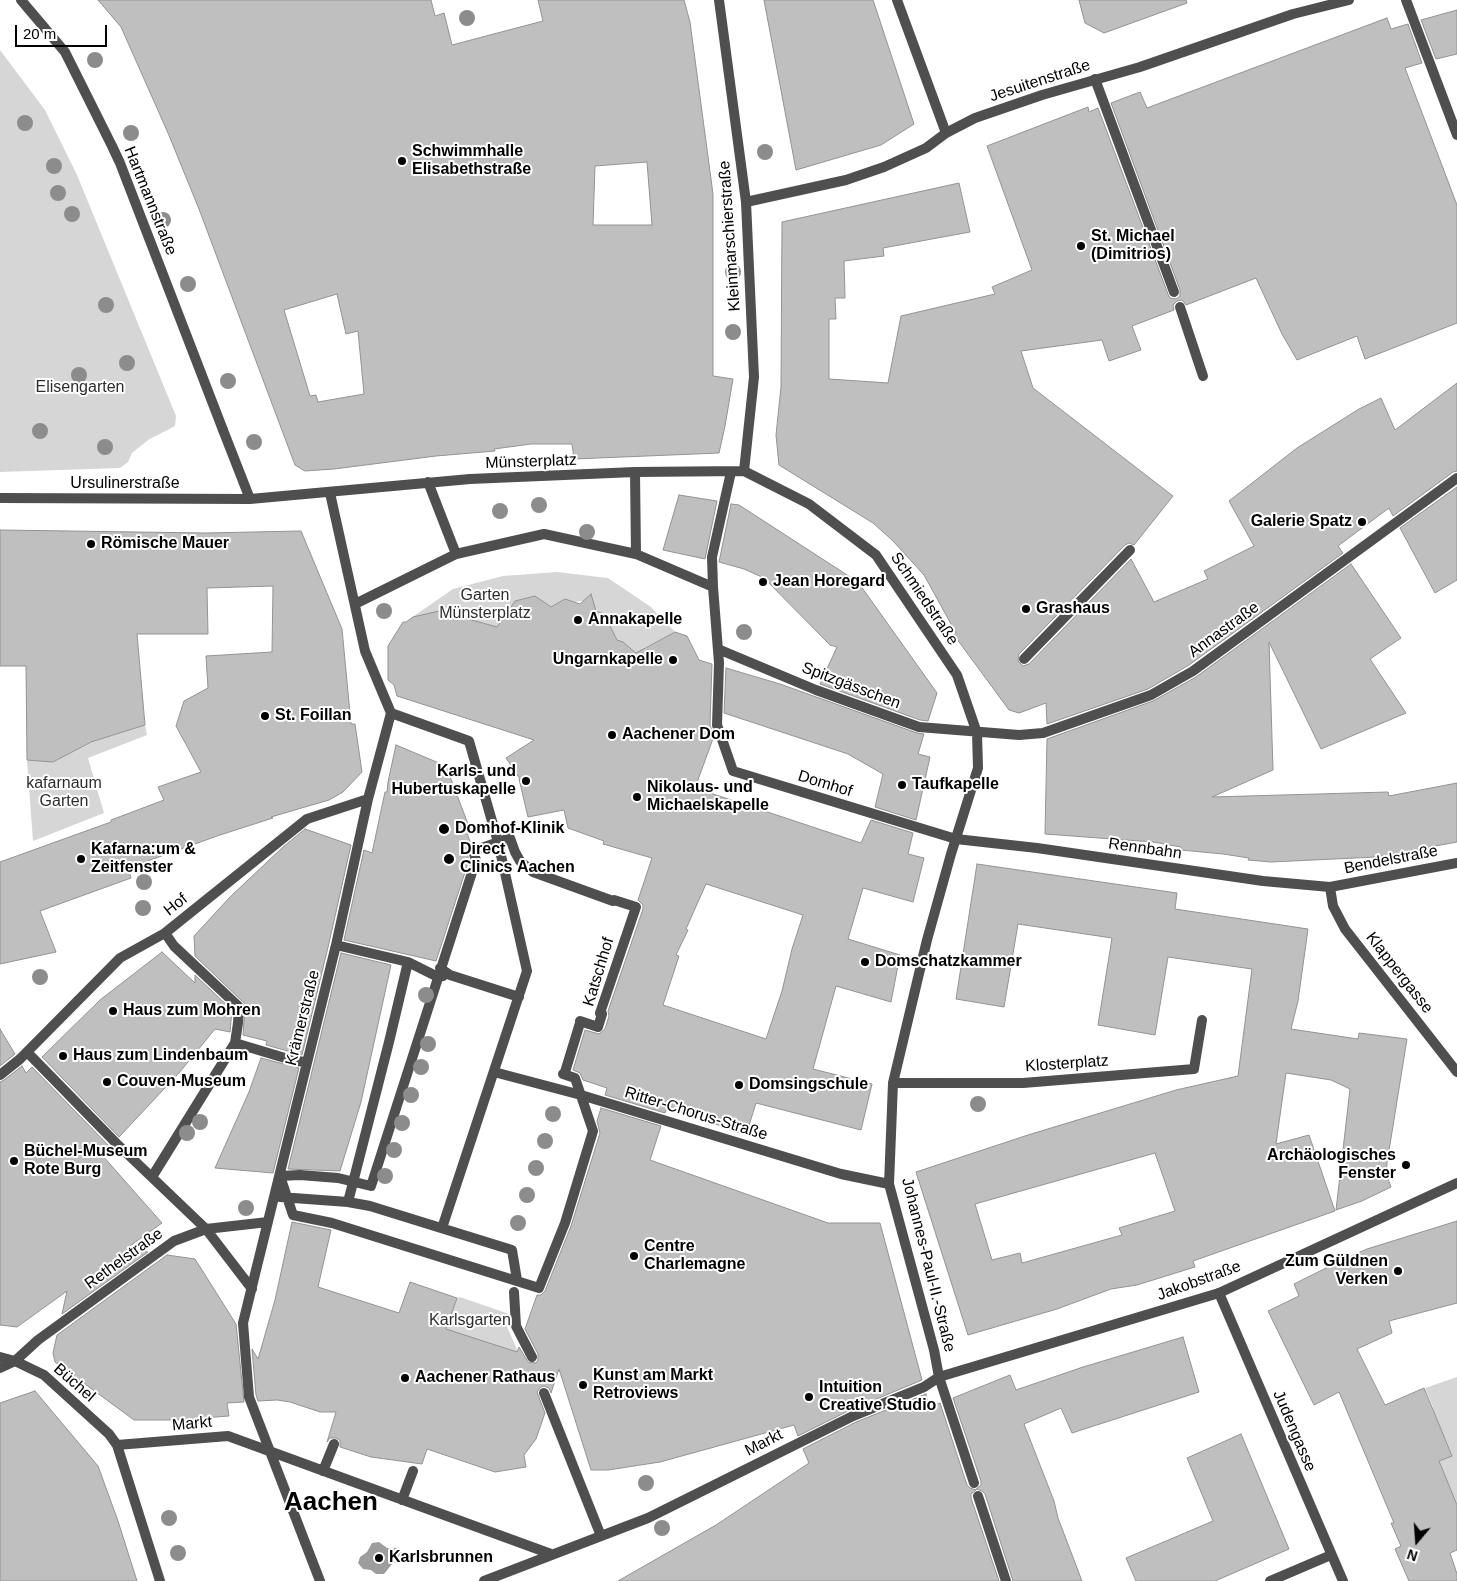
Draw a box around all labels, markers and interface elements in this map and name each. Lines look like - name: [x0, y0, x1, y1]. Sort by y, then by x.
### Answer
- scale bar: [18, 15, 110, 47]
- text: 20 m: [23, 25, 56, 42]
- street label: Jesuitenstraße: [987, 56, 1093, 106]
- place label: Schwimmhalle Elisabethstraße: [412, 142, 531, 180]
- street label: Hartmannstraße: [119, 144, 181, 258]
- marker: Schwimmhalle Elisabethstraße: [396, 155, 408, 167]
- street label: Kleinmarschierstraße: [715, 160, 745, 312]
- place label: St. Michael (Dimitrios): [1091, 227, 1175, 265]
- marker: St. Michael (Dimitrios): [1075, 240, 1087, 252]
- park label: Elisengarten: [36, 378, 124, 398]
- street label: Münsterplatz: [485, 451, 577, 473]
- street label: Ursulinerstraße: [70, 474, 180, 494]
- place label: Galerie Spatz: [1251, 512, 1352, 532]
- marker: Galerie Spatz: [1356, 516, 1368, 528]
- place label: Römische Mauer: [101, 534, 229, 554]
- marker: Römische Mauer: [85, 538, 97, 550]
- street label: Schmiedstraße: [886, 549, 962, 649]
- place label: Jean Horegard: [773, 572, 885, 592]
- marker: Jean Horegard: [757, 576, 769, 588]
- park label: Garten Münsterplatz: [439, 586, 531, 624]
- street label: Annastraße: [1185, 598, 1263, 662]
- place label: Grashaus: [1036, 599, 1110, 619]
- marker: Grashaus: [1020, 603, 1032, 615]
- place label: Annakapelle: [588, 610, 682, 630]
- marker: Annakapelle: [572, 614, 584, 626]
- place label: Ungarnkapelle: [553, 650, 663, 670]
- marker: Ungarnkapelle: [667, 654, 679, 666]
- street label: Spitzgässchen: [799, 658, 903, 714]
- place label: St. Foillan: [275, 706, 351, 726]
- marker: St. Foillan: [259, 710, 271, 722]
- place label: Aachener Dom: [622, 725, 735, 745]
- marker: Aachener Dom: [606, 729, 618, 741]
- place label: Karls- und Hubertuskapelle: [392, 762, 516, 800]
- street label: Domhof: [795, 767, 855, 801]
- park label: kafarnaum Garten: [26, 774, 102, 812]
- marker: Karls- und Hubertuskapelle: [520, 775, 532, 787]
- place label: Taufkapelle: [912, 775, 999, 795]
- place label: Nikolaus- und Michaelskapelle: [647, 778, 769, 816]
- marker: Taufkapelle: [896, 779, 908, 791]
- marker: Nikolaus- und Michaelskapelle: [631, 791, 643, 803]
- place label: Domhof-Klinik: [455, 819, 564, 839]
- marker: Domhof-Klinik: [437, 822, 451, 836]
- street label: Rennbahn: [1107, 834, 1183, 864]
- place label: Kafarna:um & Zeitfenster: [91, 840, 196, 878]
- place label: Direct Clinics Aachen: [460, 840, 575, 878]
- street label: Bendelstraße: [1342, 841, 1440, 879]
- marker: Direct Clinics Aachen: [442, 852, 456, 866]
- marker: Kafarna:um & Zeitfenster: [75, 853, 87, 865]
- street label: Hof: [160, 890, 192, 920]
- street label: Klappergasse: [1361, 929, 1437, 1017]
- street label: Katschhof: [579, 935, 619, 1009]
- place label: Domschatzkammer: [875, 952, 1022, 972]
- marker: Domschatzkammer: [859, 956, 871, 968]
- street label: Krämerstraße: [282, 968, 324, 1068]
- place label: Haus zum Mohren: [123, 1001, 261, 1021]
- marker: Haus zum Mohren: [107, 1005, 119, 1017]
- place label: Haus zum Lindenbaum: [73, 1046, 248, 1066]
- marker: Haus zum Lindenbaum: [57, 1050, 69, 1062]
- street label: Klosterplatz: [1025, 1052, 1109, 1076]
- place label: Couven-Museum: [117, 1072, 246, 1092]
- place label: Domsingschule: [749, 1075, 868, 1095]
- marker: Couven-Museum: [101, 1076, 113, 1088]
- marker: Domsingschule: [733, 1079, 745, 1091]
- street label: Ritter-Chorus-Straße: [622, 1083, 770, 1145]
- place label: Büchel-Museum Rote Burg: [24, 1142, 148, 1180]
- place label: Archäologisches Fenster: [1267, 1146, 1396, 1184]
- marker: Büchel-Museum Rote Burg: [8, 1155, 20, 1167]
- marker: Archäologisches Fenster: [1400, 1159, 1412, 1171]
- street label: Johannes-Paul-II.-Straße: [897, 1176, 959, 1354]
- street label: Rethelstraße: [81, 1224, 167, 1294]
- place label: Centre Charlemagne: [644, 1237, 745, 1275]
- marker: Centre Charlemagne: [628, 1250, 640, 1262]
- place label: Zum Güldnen Verken: [1285, 1252, 1388, 1290]
- street label: Jakobstraße: [1154, 1257, 1244, 1305]
- marker: Zum Güldnen Verken: [1392, 1265, 1404, 1277]
- park label: Karlsgarten: [429, 1311, 511, 1331]
- street label: Büchel: [49, 1360, 99, 1406]
- place label: Kunst am Markt Retroviews: [593, 1366, 713, 1404]
- place label: Aachener Rathaus: [415, 1368, 555, 1388]
- marker: Aachener Rathaus: [399, 1372, 411, 1384]
- place label: Intuition Creative Studio: [819, 1378, 936, 1416]
- marker: Kunst am Markt Retroviews: [577, 1379, 589, 1391]
- street label: Judengasse: [1268, 1388, 1320, 1474]
- marker: Intuition Creative Studio: [803, 1391, 815, 1403]
- street label: Markt: [171, 1413, 213, 1435]
- street label: Markt: [742, 1425, 786, 1461]
- district label: Aachen: [284, 1487, 378, 1519]
- north arrow: [1392, 1516, 1442, 1566]
- text: N: [1405, 1546, 1420, 1564]
- place label: Karlsbrunnen: [389, 1548, 493, 1568]
- marker: Karlsbrunnen: [373, 1552, 385, 1564]

